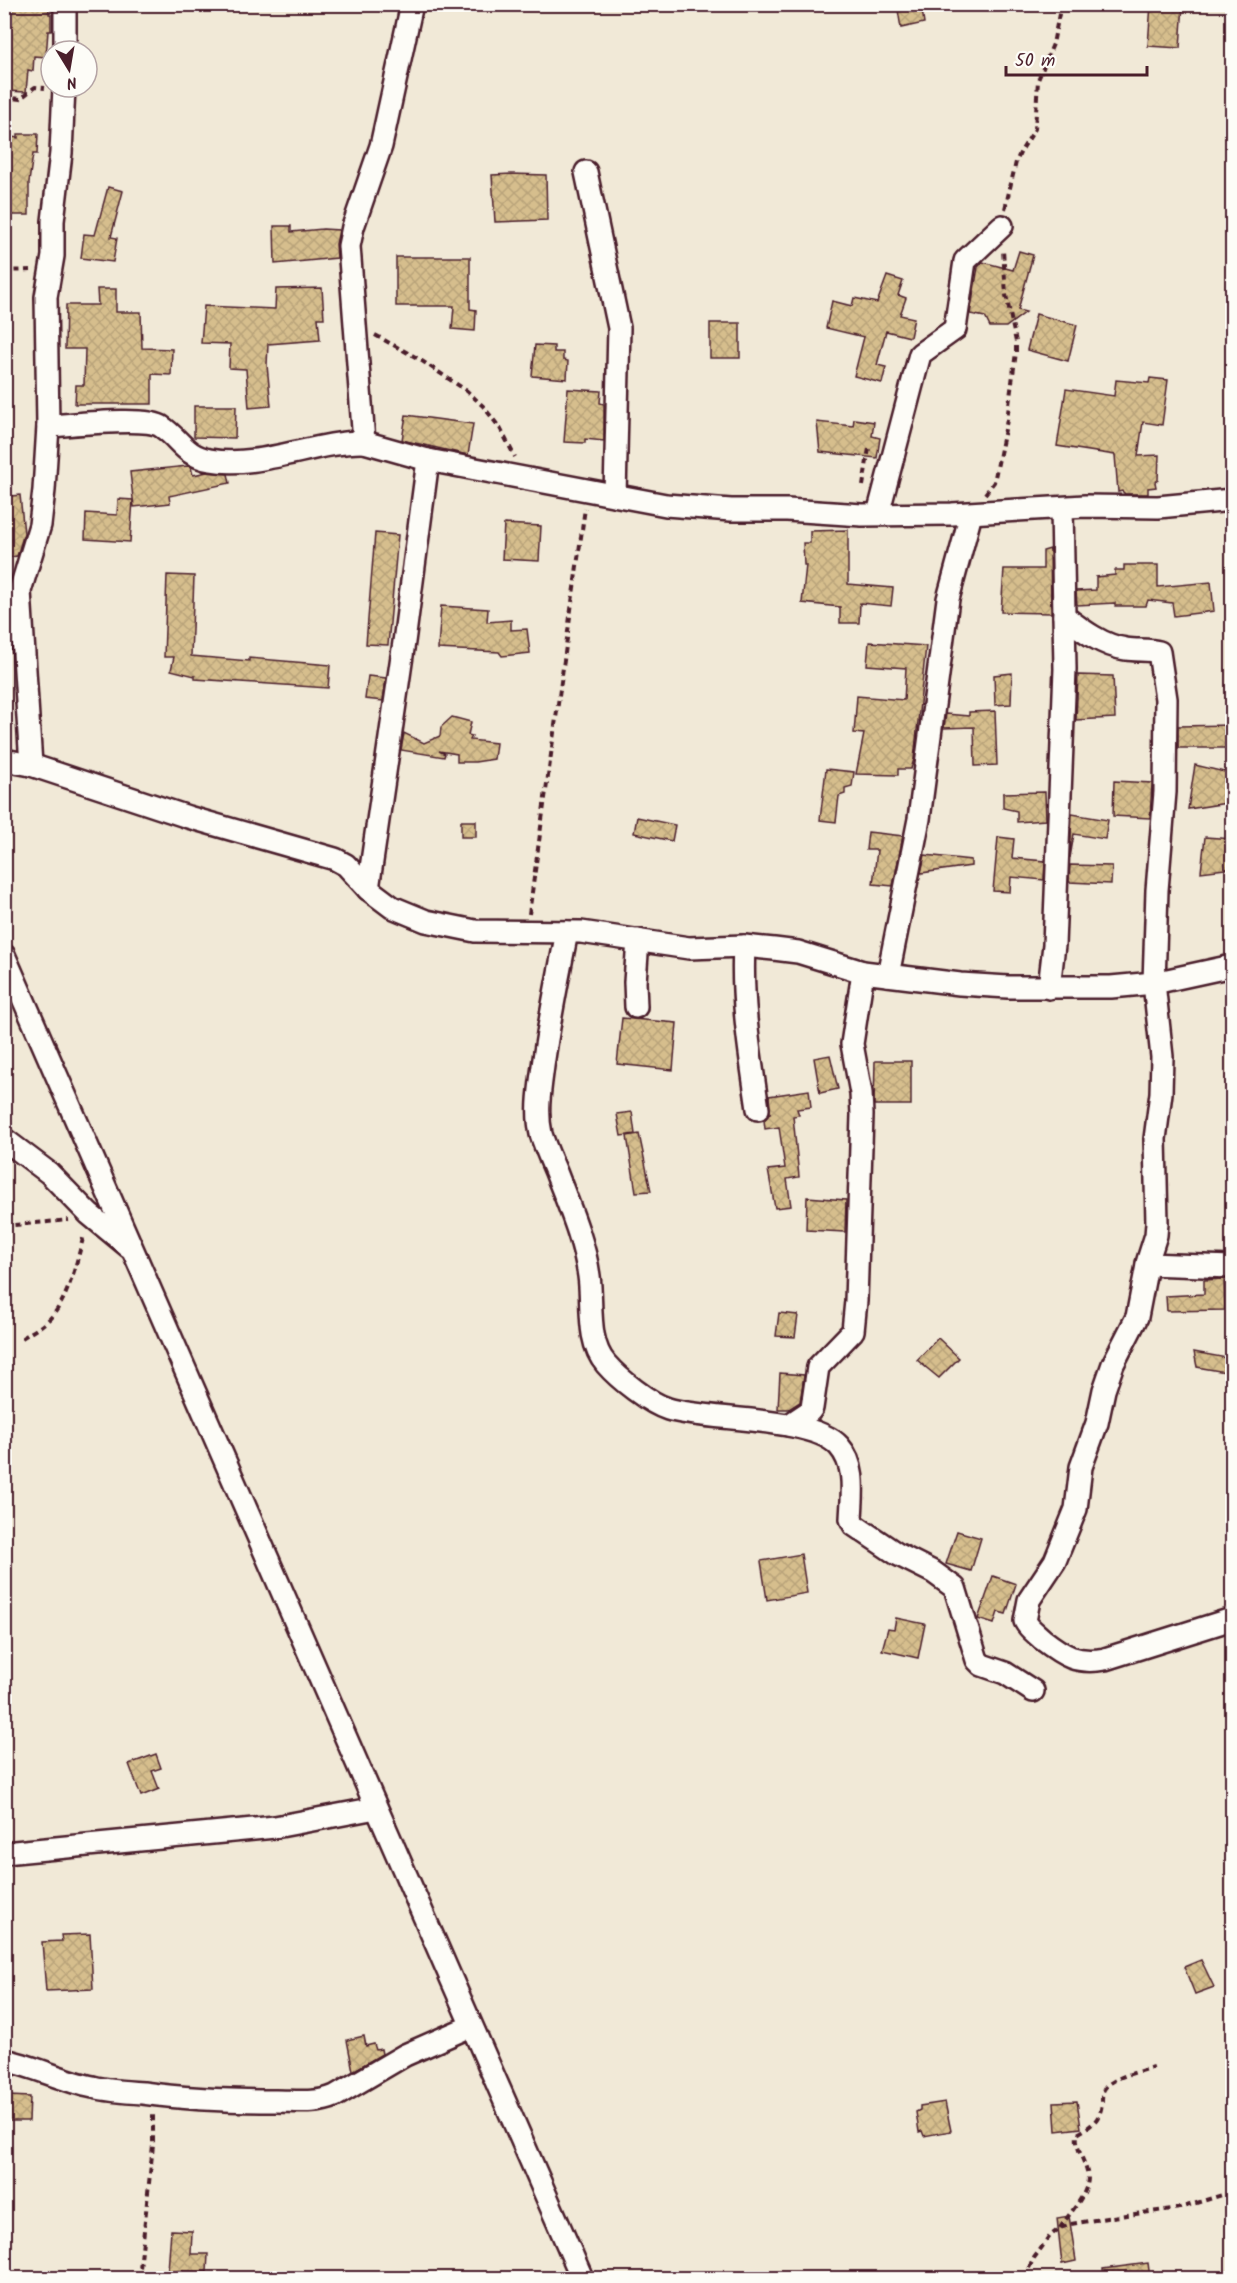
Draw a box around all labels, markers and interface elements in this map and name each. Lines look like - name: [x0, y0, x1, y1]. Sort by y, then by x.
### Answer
- north arrow: [39, 39, 99, 99]
- scale bar: [1006, 39, 1147, 77]
- text: 50 m: [1015, 47, 1055, 76]
- text: N: [64, 69, 79, 95]

